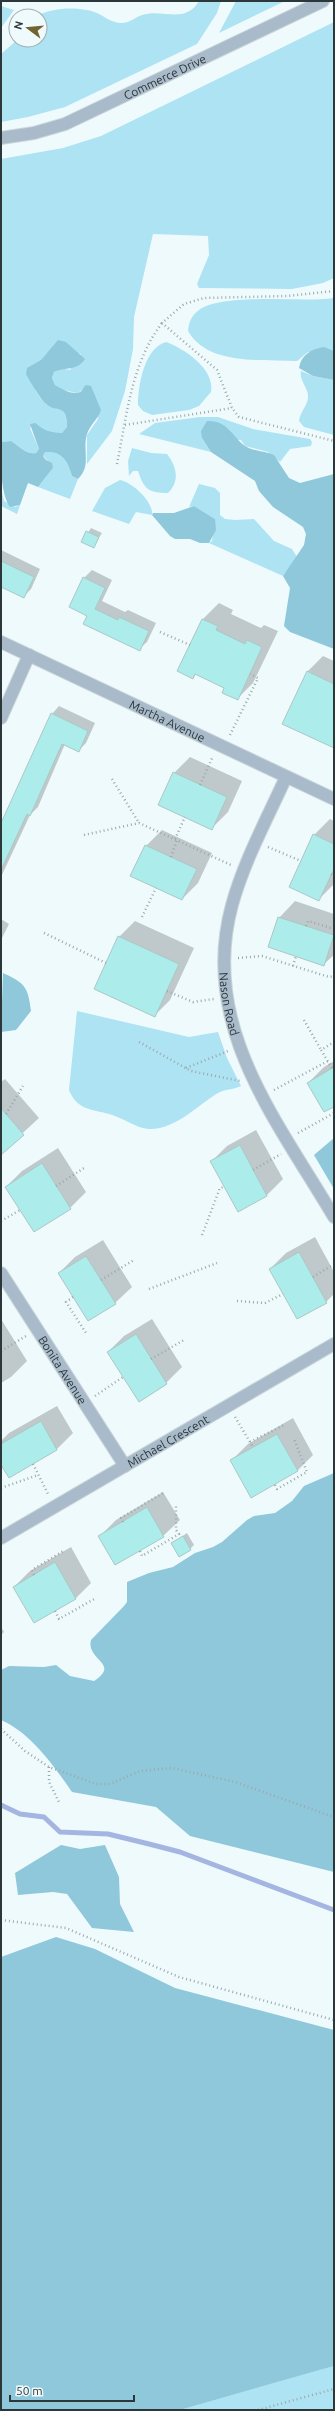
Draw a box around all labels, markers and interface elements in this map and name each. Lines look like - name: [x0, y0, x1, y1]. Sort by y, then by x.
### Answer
- north arrow: [8, 8, 48, 48]
- text: N: [11, 20, 25, 31]
- street label: Commerce Drive: [121, 51, 208, 102]
- street label: Martha Avenue: [128, 697, 207, 744]
- street label: Nason Road: [218, 972, 242, 1037]
- street label: Bonita Avenue: [36, 1333, 90, 1406]
- street label: Michael Crescent: [125, 1412, 211, 1470]
- scale bar: [10, 2377, 134, 2403]
- text: 50 m: [16, 2384, 43, 2397]

